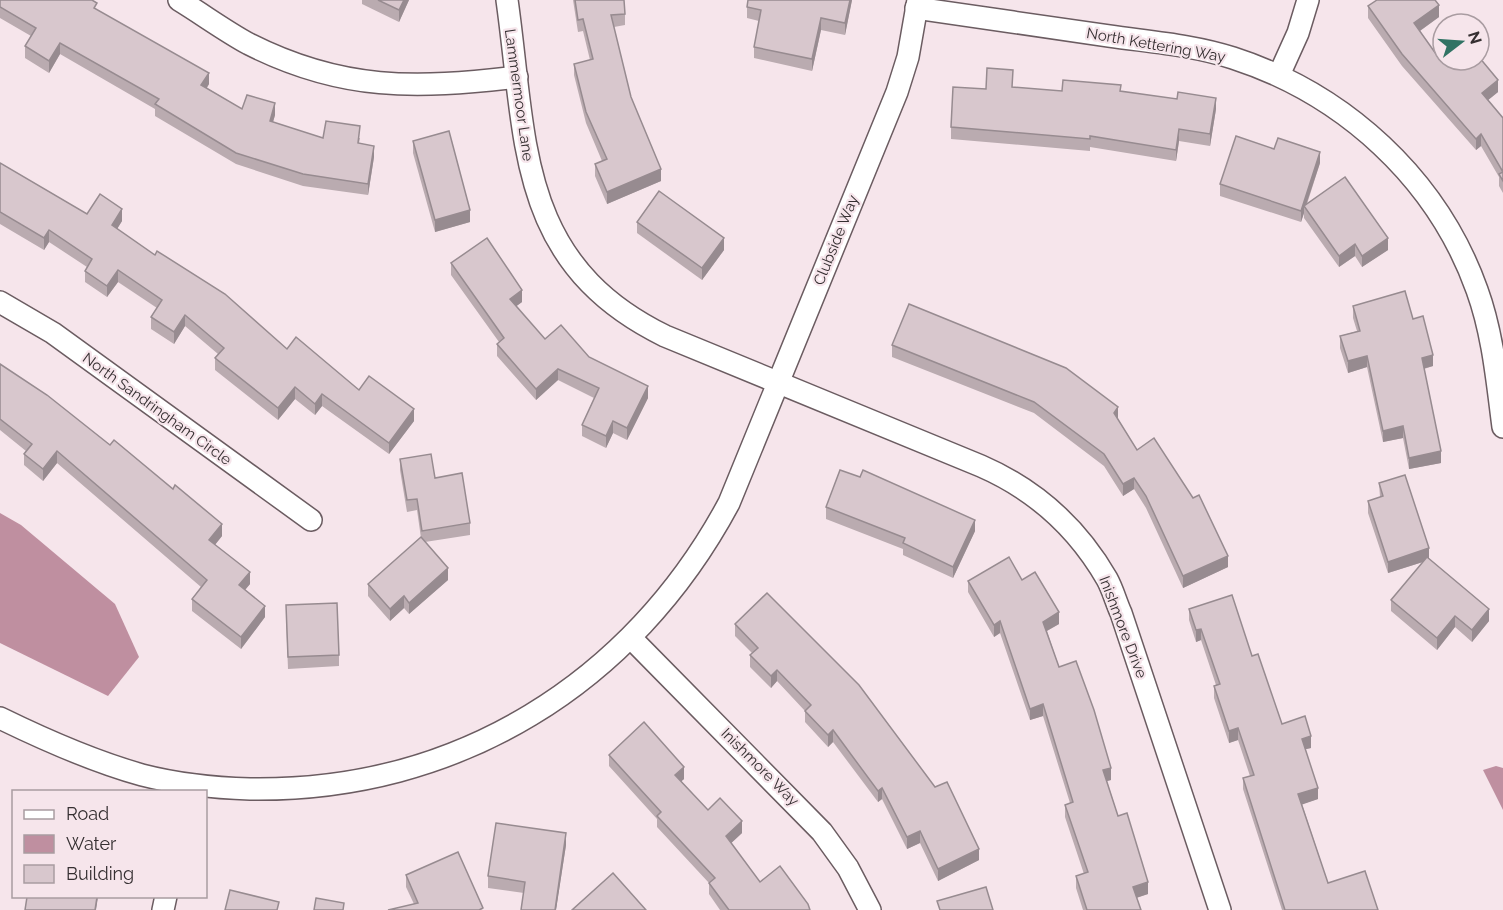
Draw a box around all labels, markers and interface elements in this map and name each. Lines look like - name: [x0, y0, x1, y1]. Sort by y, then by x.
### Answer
- north arrow: [1431, 12, 1491, 72]
- street label: North Kettering Way: [1085, 24, 1227, 66]
- street label: Lammermoor Lane: [501, 28, 537, 162]
- text: N: [1464, 29, 1486, 46]
- street label: Clubside Way: [810, 192, 862, 288]
- street label: North Sandringham Circle: [79, 349, 235, 469]
- street label: Inishmore Drive: [1095, 573, 1151, 681]
- street label: Inishmore Way: [717, 724, 803, 810]
- legend: [12, 790, 207, 898]
- text: Road: [66, 803, 109, 824]
- text: Water: [66, 833, 117, 854]
- text: Building: [66, 863, 134, 884]

